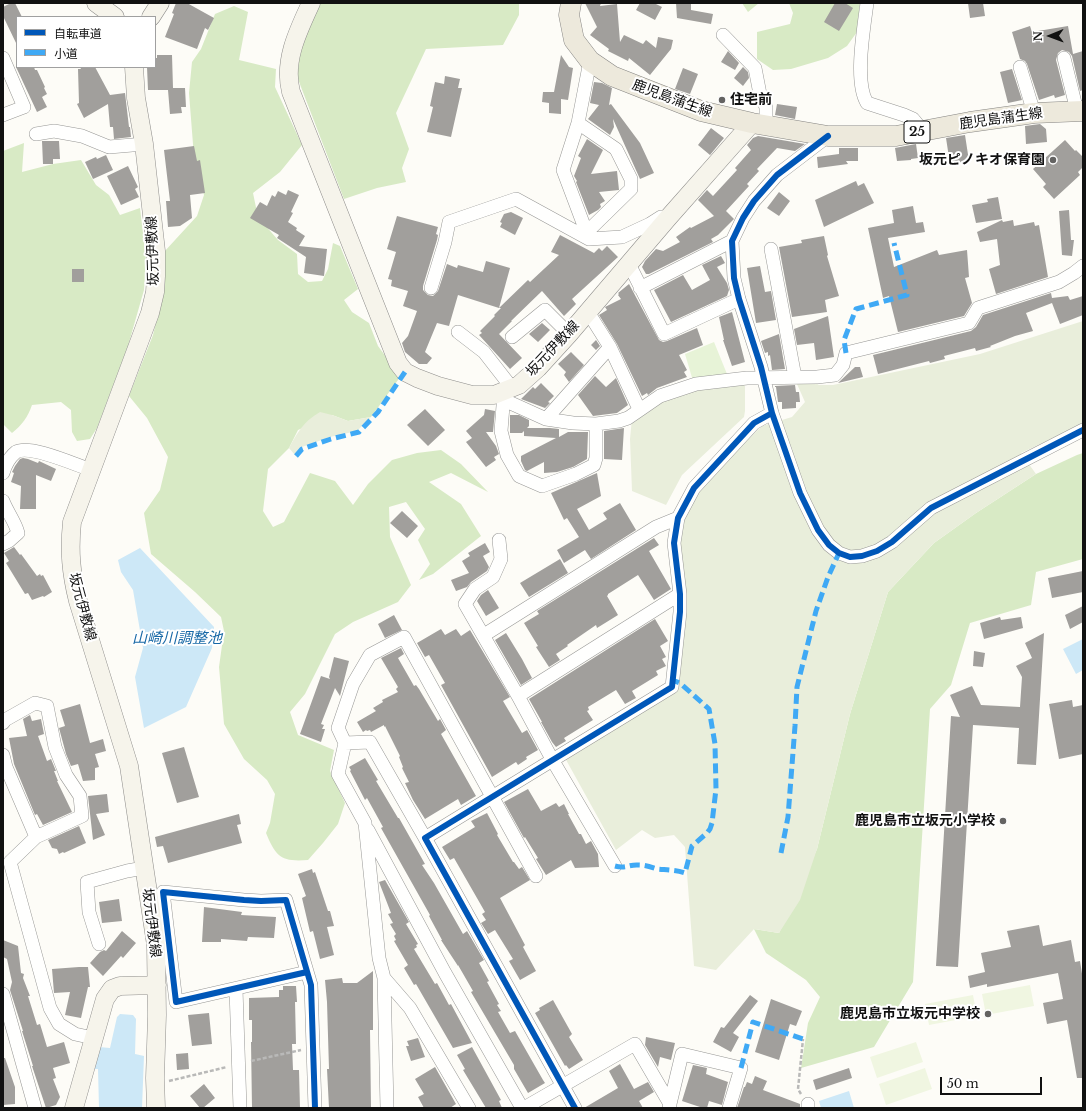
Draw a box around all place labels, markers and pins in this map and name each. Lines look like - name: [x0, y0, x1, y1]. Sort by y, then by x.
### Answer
- place label: 住宅前: [730, 92, 772, 108]
- marker: 住宅前: [717, 95, 727, 105]
- place label: 坂元ピノキオ保育園: [919, 152, 1045, 168]
- marker: 坂元ピノキオ保育園: [1048, 155, 1058, 165]
- place label: 鹿児島市立坂元小学校: [855, 813, 995, 829]
- marker: 鹿児島市立坂元小学校: [998, 816, 1008, 826]
- place label: 鹿児島市立坂元中学校: [840, 1006, 980, 1022]
- marker: 鹿児島市立坂元中学校: [983, 1009, 993, 1019]

